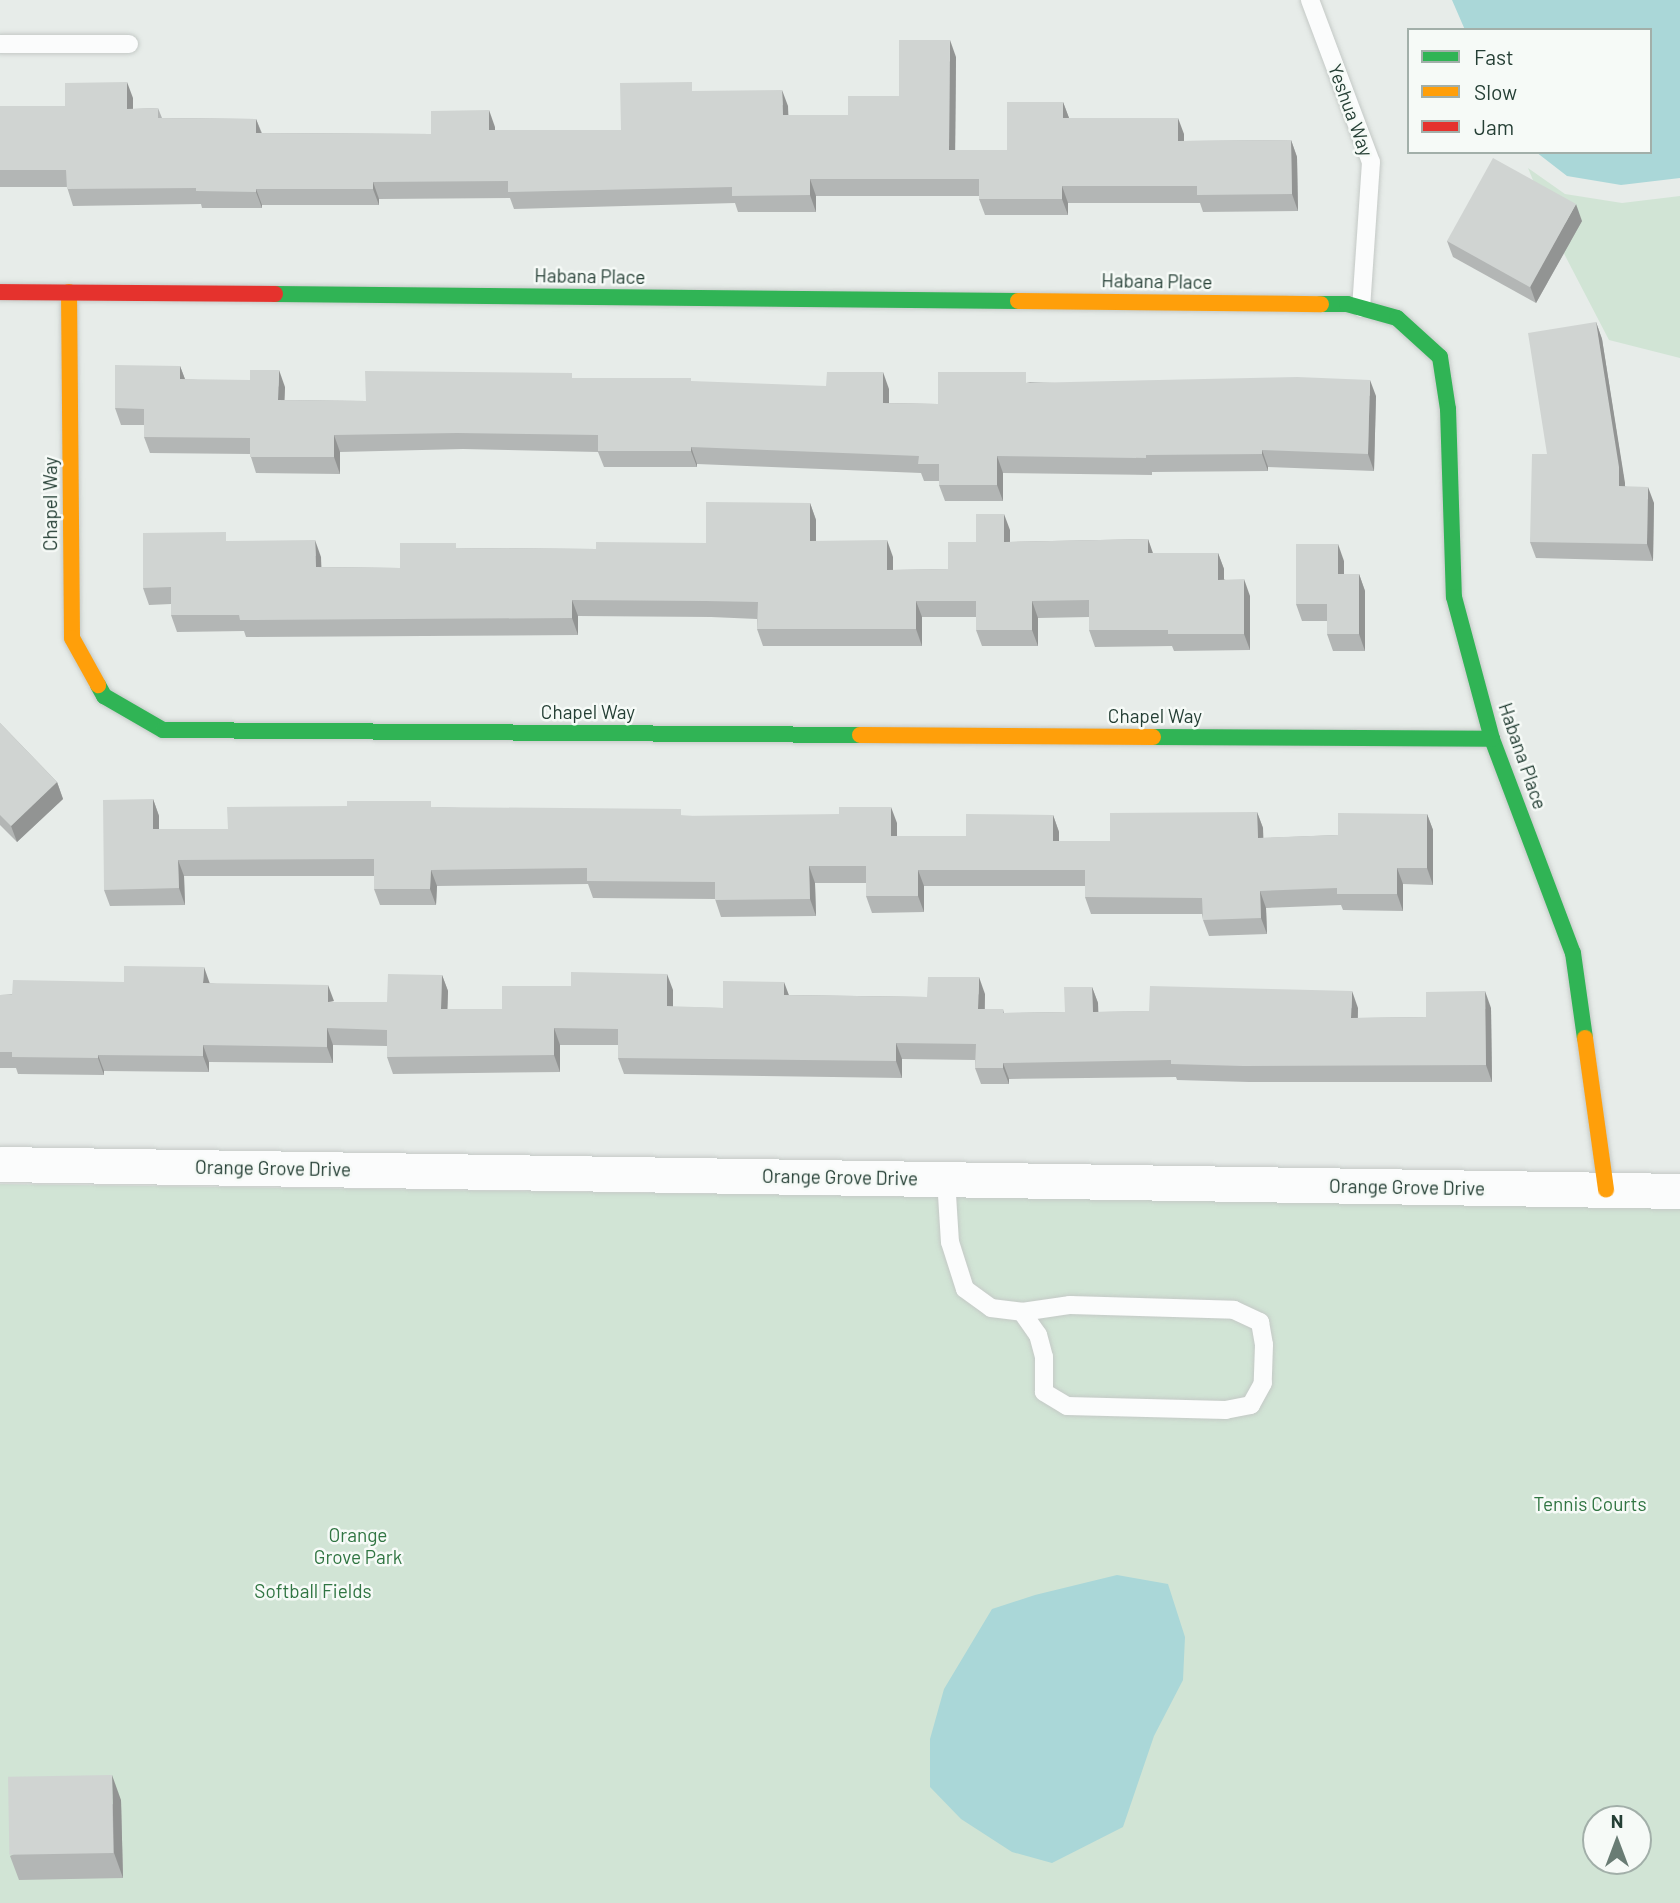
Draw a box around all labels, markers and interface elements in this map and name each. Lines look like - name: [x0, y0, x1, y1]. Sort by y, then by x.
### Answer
- legend: [1407, 28, 1652, 154]
- text: Fast: [1474, 44, 1514, 69]
- street label: Yeshua Way: [1324, 61, 1378, 159]
- text: Slow: [1474, 79, 1517, 104]
- text: Jam: [1474, 114, 1514, 139]
- street label: Habana Place: [534, 264, 646, 288]
- street label: Habana Place: [1101, 269, 1213, 293]
- street label: Chapel Way: [39, 457, 61, 551]
- street label: Habana Place: [1494, 700, 1552, 812]
- street label: Chapel Way: [541, 701, 635, 723]
- street label: Chapel Way: [1108, 705, 1202, 727]
- street label: Orange Grove Drive: [195, 1155, 351, 1181]
- street label: Orange Grove Drive: [762, 1164, 918, 1190]
- street label: Orange Grove Drive: [1329, 1174, 1485, 1200]
- park label: Tennis Courts: [1533, 1493, 1647, 1515]
- park label: Orange Grove Park: [314, 1524, 402, 1568]
- park label: Softball Fields: [254, 1580, 372, 1602]
- north arrow: [1582, 1805, 1652, 1875]
- text: N: [1611, 1809, 1623, 1832]

